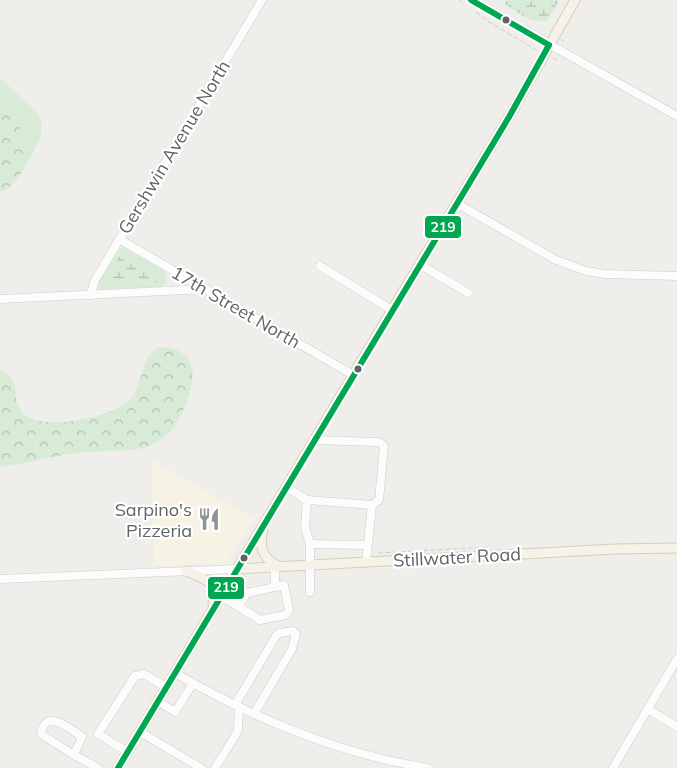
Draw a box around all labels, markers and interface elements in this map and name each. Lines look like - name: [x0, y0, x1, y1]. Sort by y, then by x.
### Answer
- unlabelled marker: [501, 15, 511, 25]
- street label: Gershwin Avenue North: [113, 56, 235, 238]
- line badge: 219: [424, 215, 462, 239]
- text: 219: [430, 218, 456, 236]
- street label: 17th Street North: [167, 261, 305, 353]
- unlabelled marker: [353, 364, 363, 374]
- place label: Sarpino's Pizzeria: [115, 498, 192, 542]
- restaurant icon: Sarpino's Pizzeria: [196, 506, 222, 532]
- street label: Stillwater Road: [393, 542, 521, 572]
- unlabelled marker: [239, 553, 249, 563]
- line badge: 219: [207, 576, 245, 600]
- text: 219: [213, 578, 239, 596]

